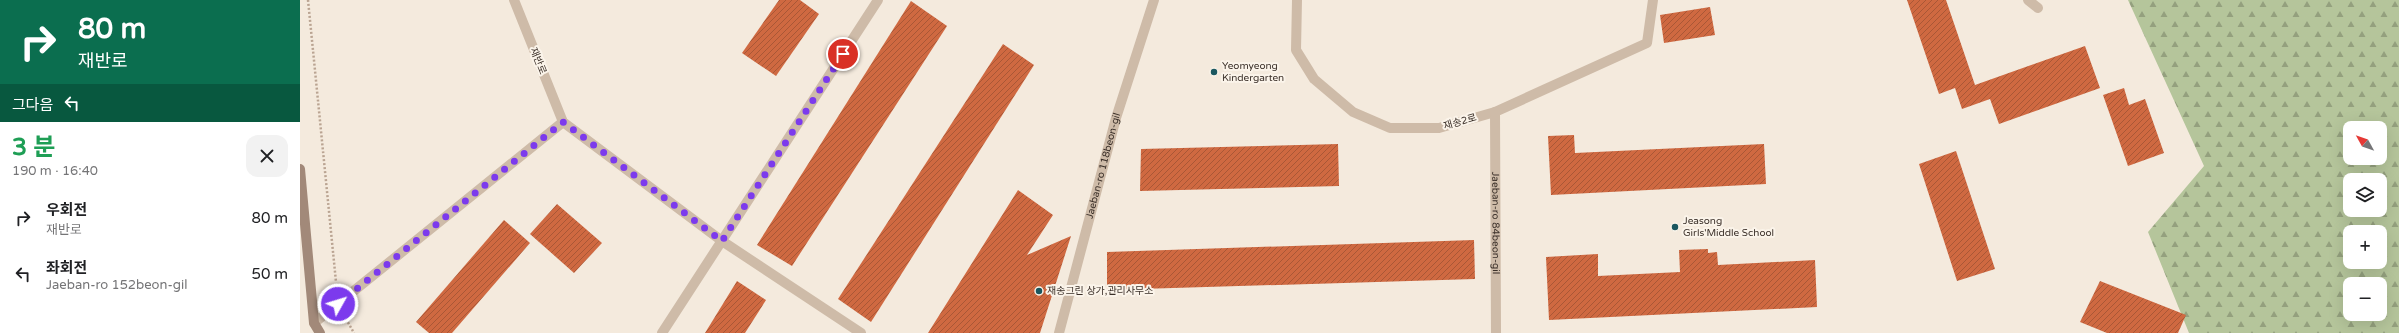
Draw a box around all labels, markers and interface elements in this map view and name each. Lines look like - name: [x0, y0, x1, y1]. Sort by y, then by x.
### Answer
- text: 80 m: [78, 12, 146, 46]
- icon: right: [12, 16, 64, 68]
- pin: [826, 37, 860, 71]
- icon: arrive: [832, 43, 854, 65]
- street label: 재반로: [527, 46, 549, 76]
- text: 재반로: [78, 50, 128, 72]
- place label: Yeomyeong Kindergarten: [1222, 60, 1284, 84]
- marker: Yeomyeong Kindergarten: [1209, 67, 1219, 77]
- icon: left: [61, 92, 83, 114]
- text: 그다음: [12, 96, 53, 114]
- street label: Jaeban-ro 118beon-gil: [1084, 111, 1123, 220]
- street label: 재송2로: [1442, 112, 1478, 132]
- north arrow: [2343, 121, 2387, 165]
- map controls: [2343, 121, 2387, 321]
- text: 3 분: [12, 133, 55, 162]
- button: close: [246, 135, 288, 177]
- text: 190 m · 16:40: [12, 163, 98, 179]
- street label: Jaeban-ro 84beon-gil: [1489, 172, 1502, 274]
- button: layers: [2343, 173, 2387, 217]
- text: 우회전: [46, 201, 87, 219]
- icon: right: [12, 207, 34, 229]
- text: 80 m: [251, 209, 288, 227]
- place label: Jeasong Girls'Middle School: [1683, 215, 1774, 239]
- text: 재반로: [46, 222, 82, 238]
- marker: Jeasong Girls'Middle School: [1670, 222, 1680, 232]
- button: +: [2343, 225, 2387, 269]
- text: 좌회전: [46, 259, 87, 277]
- icon: left: [12, 263, 34, 285]
- text: 50 m: [251, 265, 288, 283]
- text: Jaeban-ro 152beon-gil: [46, 277, 187, 293]
- button: −: [2343, 277, 2387, 321]
- position arrow: [317, 283, 359, 325]
- place label: 재송그린 상가,관리사무소: [1047, 285, 1153, 297]
- marker: 재송그린 상가,관리사무소: [1034, 286, 1044, 296]

